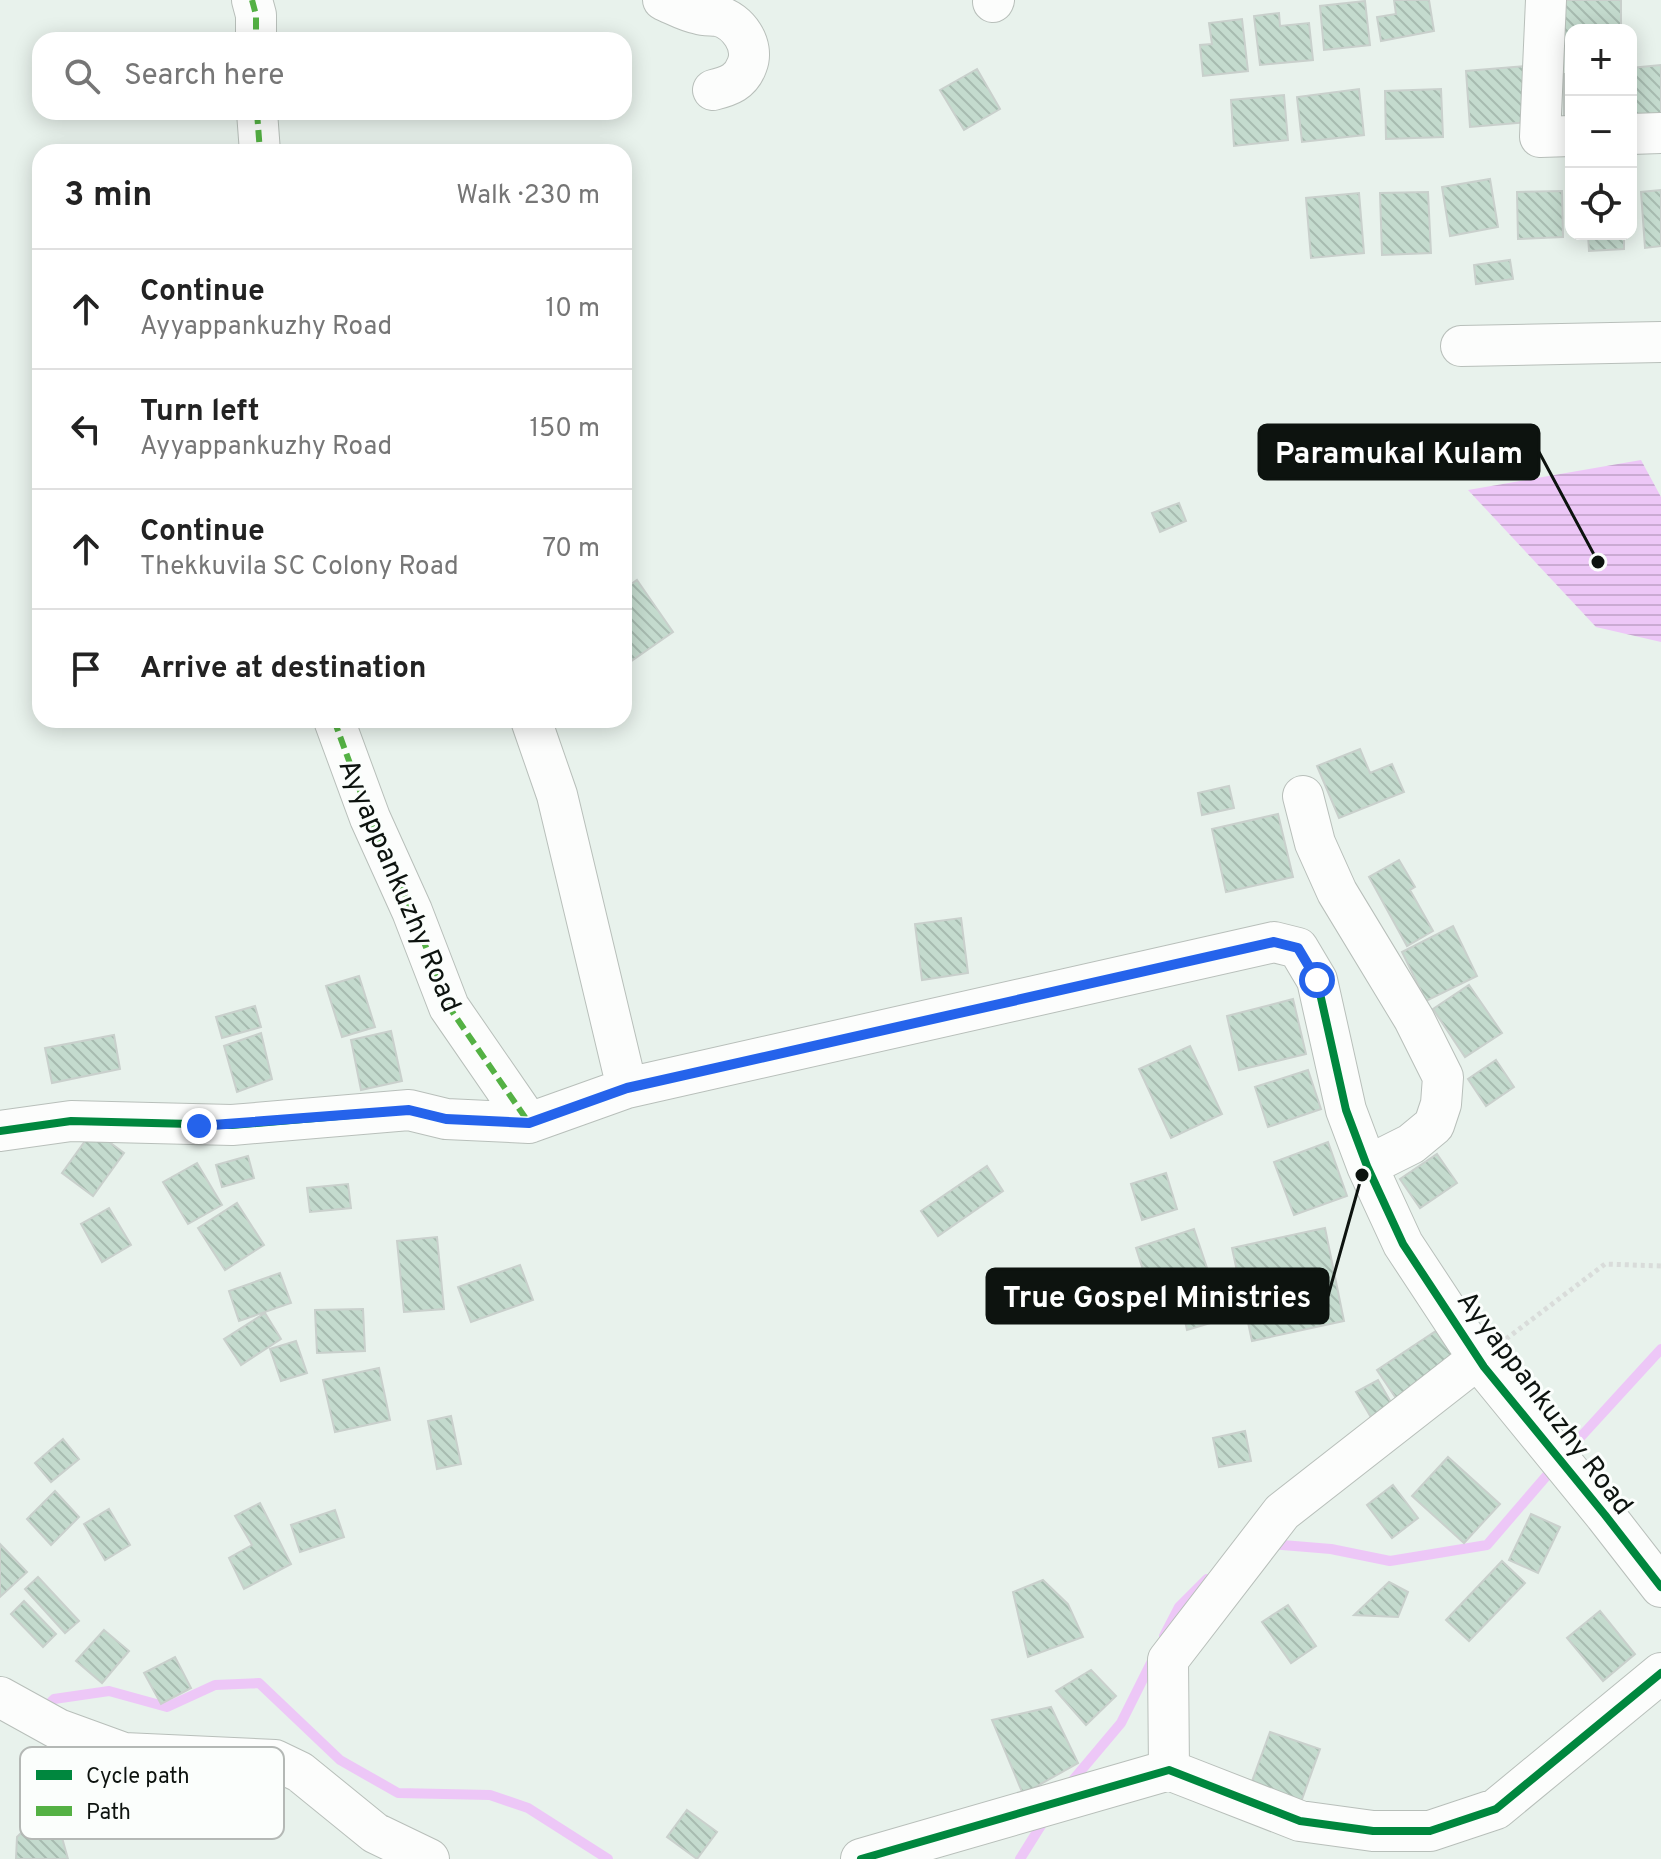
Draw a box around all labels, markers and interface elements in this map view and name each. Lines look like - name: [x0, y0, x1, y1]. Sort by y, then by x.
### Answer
- map controls: [1565, 24, 1637, 240]
- button: +: [1565, 24, 1637, 96]
- search box: [32, 32, 632, 120]
- icon: search: [60, 54, 104, 98]
- text: Search here: [124, 58, 284, 95]
- button: −: [1565, 96, 1637, 168]
- button: locate: [1565, 168, 1637, 240]
- text: 3 min: [64, 175, 152, 218]
- text: Walk · 230 m: [456, 180, 600, 213]
- text: Continue: [140, 274, 265, 311]
- icon: ahead: [64, 287, 108, 331]
- text: 10 m: [545, 293, 600, 326]
- text: Ayyappankuzhy Road: [140, 311, 392, 344]
- text: Turn left: [140, 394, 260, 431]
- icon: left: [64, 407, 108, 451]
- text: 150 m: [529, 413, 600, 446]
- callout: Paramukal Kulam: [1259, 425, 1539, 479]
- text: Ayyappankuzhy Road: [140, 431, 392, 464]
- text: Paramukal Kulam: [1275, 437, 1523, 474]
- text: Continue: [140, 514, 265, 551]
- icon: ahead: [64, 527, 108, 571]
- text: 70 m: [542, 533, 600, 566]
- text: Thekkuvila SC Colony Road: [140, 551, 459, 584]
- icon: arrive: [64, 647, 108, 691]
- text: Arrive at destination: [140, 651, 426, 688]
- street label: Ayyappankuzhy Road: [329, 754, 468, 1018]
- route start: [1299, 962, 1335, 998]
- route end: [181, 1108, 217, 1144]
- callout: True Gospel Ministries: [987, 1269, 1328, 1323]
- text: True Gospel Ministries: [1003, 1281, 1311, 1318]
- street label: Ayyappankuzhy Road: [1448, 1285, 1640, 1523]
- legend: [20, 1747, 284, 1839]
- text: Cycle path: [86, 1764, 190, 1791]
- text: Path: [86, 1800, 131, 1827]

